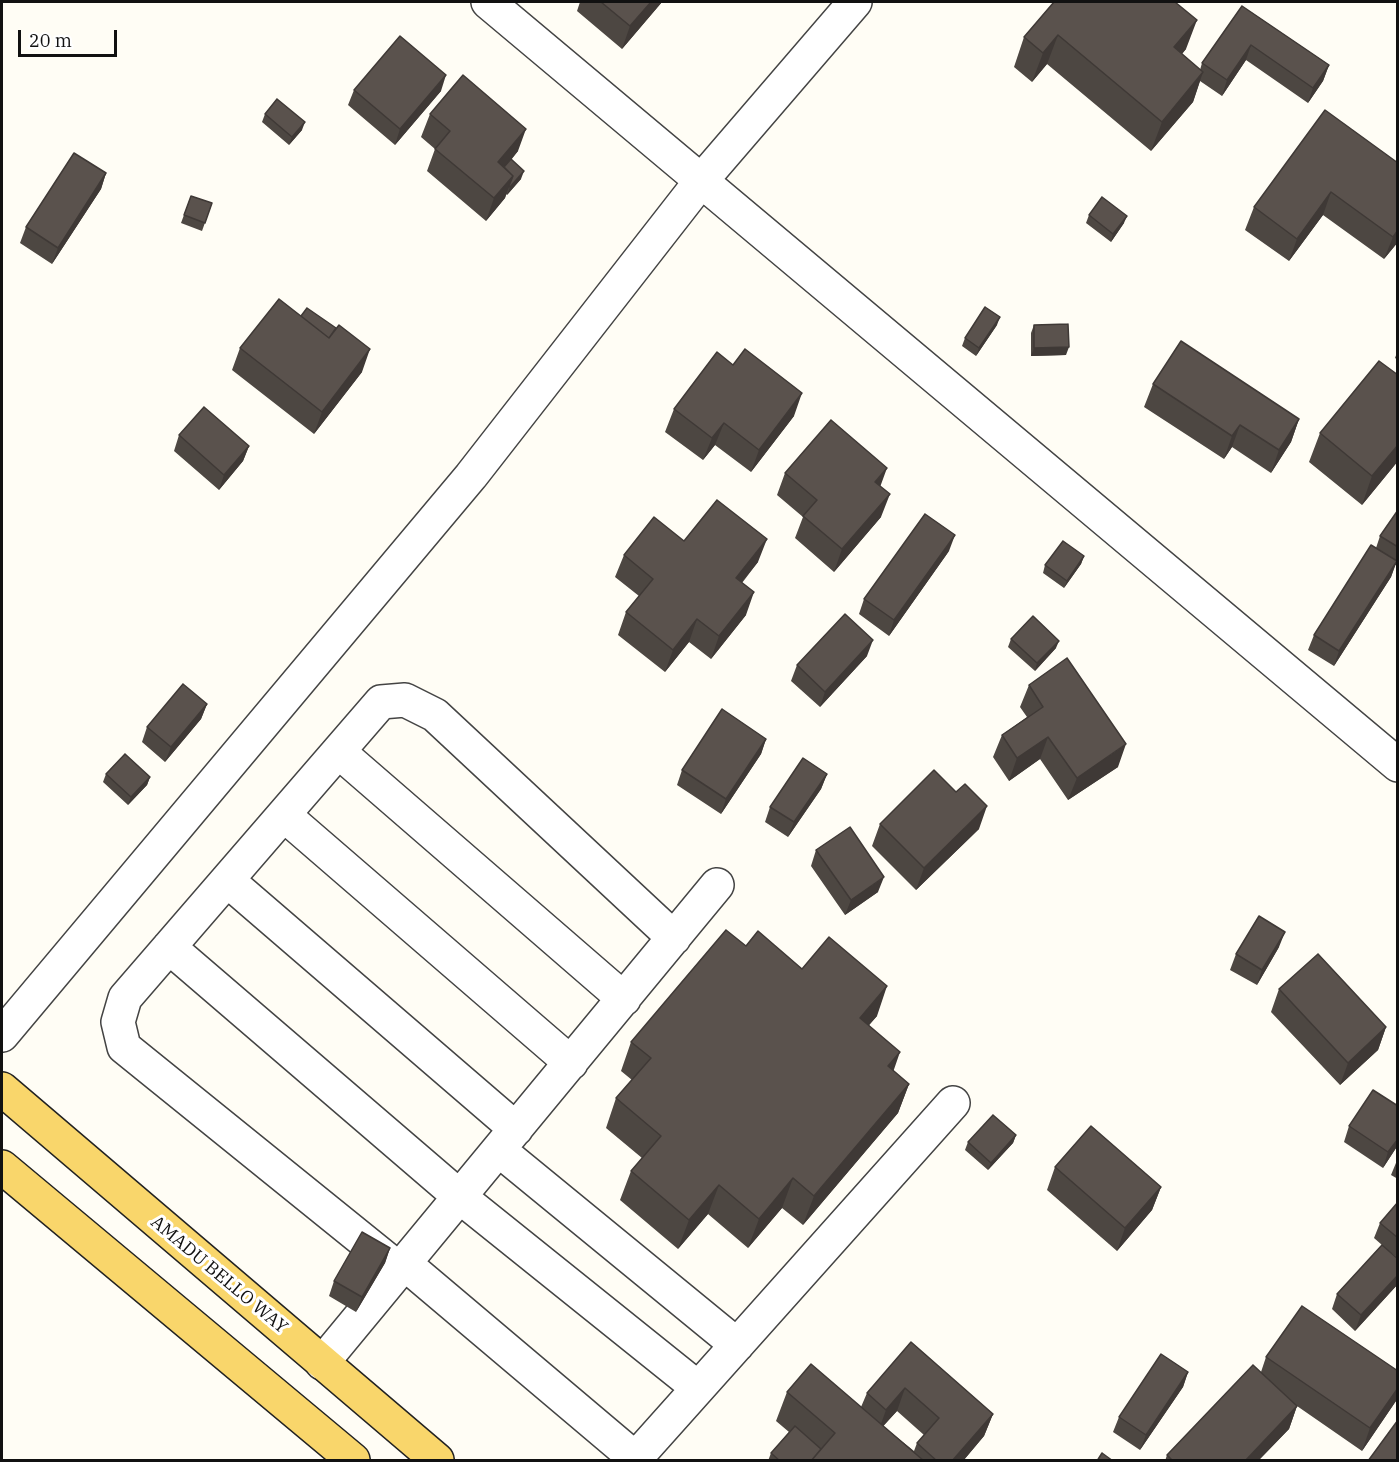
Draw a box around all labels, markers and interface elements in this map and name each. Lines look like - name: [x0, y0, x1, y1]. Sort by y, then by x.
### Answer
- scale bar: [21, 18, 120, 56]
- text: 20 m: [29, 29, 72, 52]
- street label: AMADU BELLO WAY: [146, 1211, 292, 1339]

